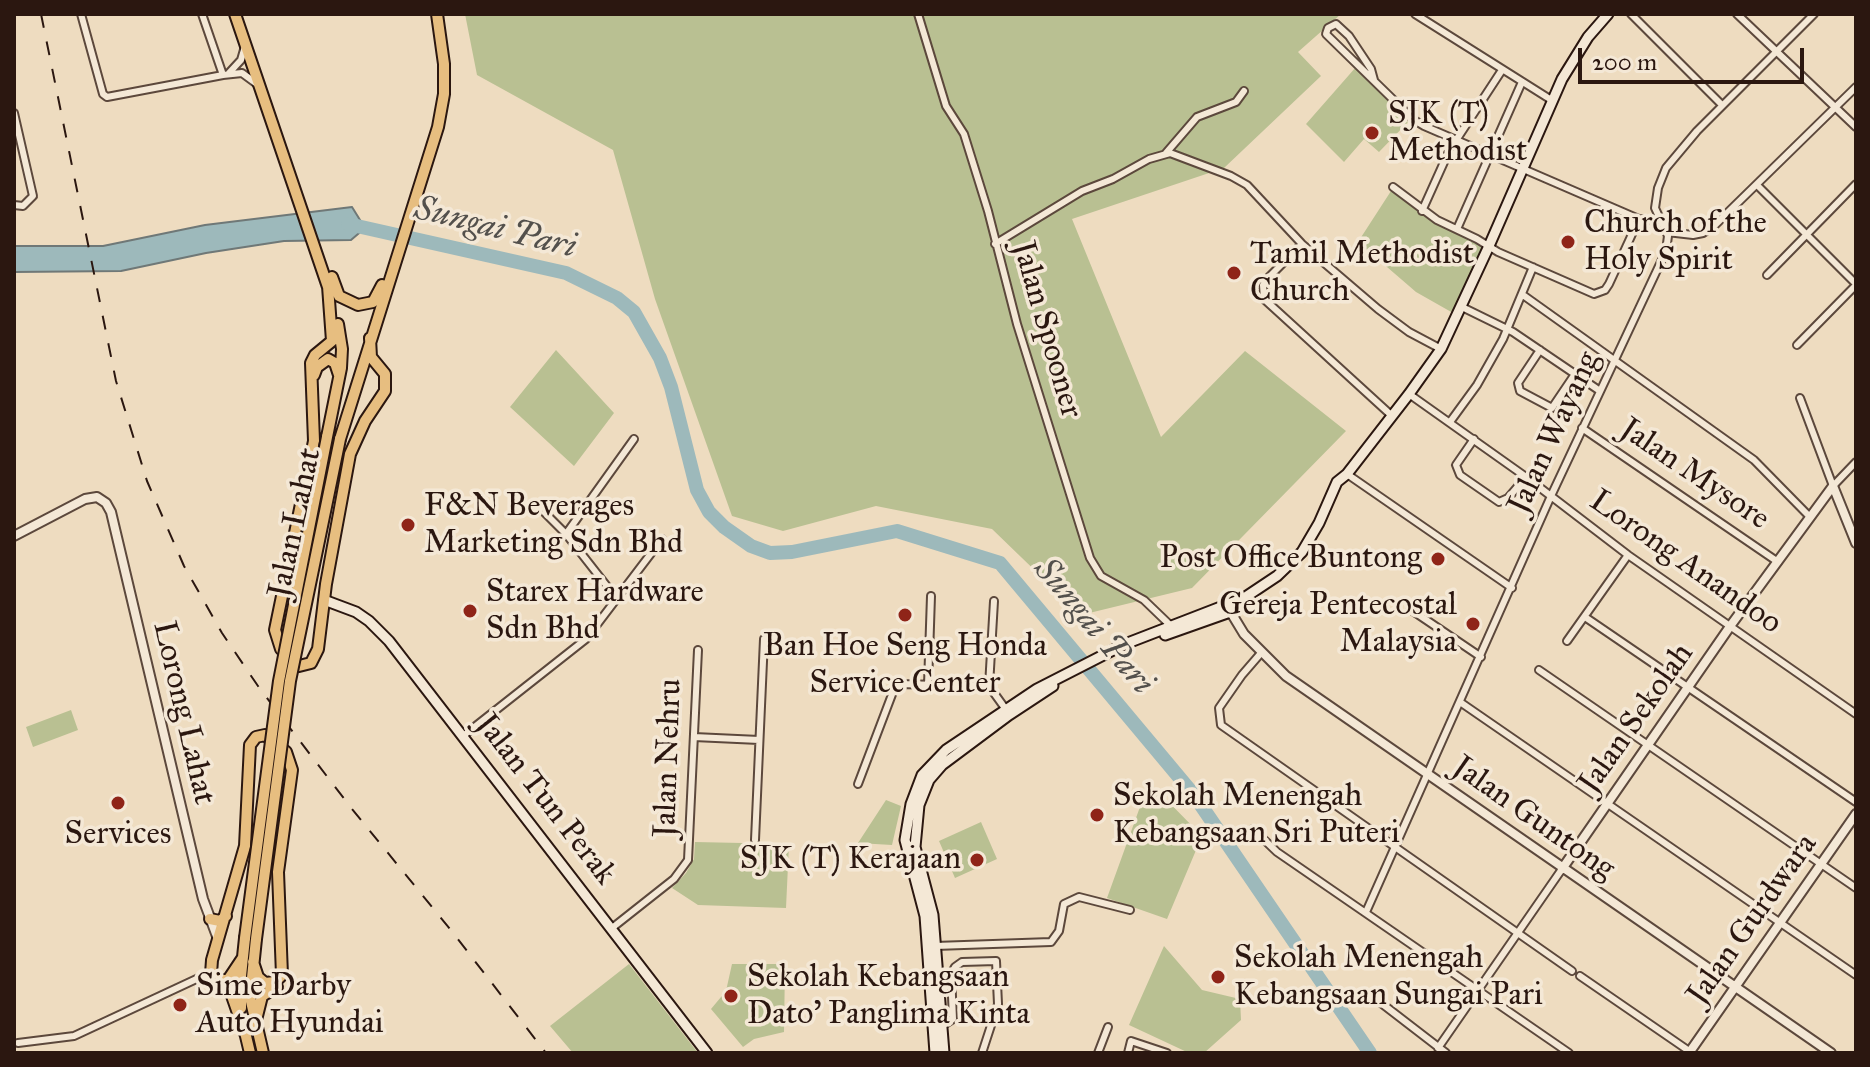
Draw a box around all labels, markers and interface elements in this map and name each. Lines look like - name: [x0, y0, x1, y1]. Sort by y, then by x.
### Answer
- scale bar: [1582, 32, 1808, 82]
- text: 200 m: [1592, 47, 1657, 77]
- place label: SJK (T) Methodist: [1388, 96, 1527, 171]
- marker: SJK (T) Methodist: [1363, 124, 1381, 142]
- water label: Sungai Pari: [410, 189, 580, 269]
- place label: Church of the Holy Spirit: [1584, 205, 1767, 280]
- marker: Church of the Holy Spirit: [1559, 233, 1577, 251]
- place label: Tamil Methodist Church: [1250, 236, 1474, 311]
- street label: Jalan Spooner: [1002, 237, 1090, 423]
- marker: Tamil Methodist Church: [1225, 264, 1243, 282]
- street label: Jalan Wayang: [1501, 346, 1609, 520]
- street label: Jalan Mysore: [1612, 411, 1776, 539]
- street label: Jalan Lahat: [261, 445, 331, 601]
- street label: Lorong Anandoo: [1582, 483, 1788, 643]
- place label: F&N Beverages Marketing Sdn Bhd: [424, 488, 683, 563]
- marker: F&N Beverages Marketing Sdn Bhd: [399, 516, 417, 534]
- place label: Post Office Buntong: [1159, 540, 1422, 578]
- water label: Sungai Pari: [1024, 550, 1162, 704]
- marker: Post Office Buntong: [1429, 550, 1447, 568]
- place label: Starex Hardware Sdn Bhd: [486, 574, 704, 649]
- place label: Gereja Pentecostal Malaysia: [1219, 587, 1457, 662]
- marker: Starex Hardware Sdn Bhd: [461, 602, 479, 620]
- marker: Ban Hoe Seng Honda Service Center: [896, 606, 914, 624]
- marker: Gereja Pentecostal Malaysia: [1464, 615, 1482, 633]
- street label: Lorong Lahat: [143, 618, 223, 808]
- place label: Ban Hoe Seng Honda Service Center: [763, 628, 1047, 703]
- street label: Jalan Sekolah: [1571, 637, 1703, 801]
- street label: Jalan Nehru: [647, 678, 691, 838]
- street label: Jalan Tun Perak: [466, 707, 624, 893]
- street label: Jalan Guntong: [1444, 749, 1622, 889]
- place label: Sekolah Menengah Kebangsaan Sri Puteri: [1113, 778, 1400, 853]
- marker: Services: [109, 794, 127, 812]
- marker: Sekolah Menengah Kebangsaan Sri Puteri: [1088, 806, 1106, 824]
- place label: Services: [65, 816, 171, 854]
- street label: Jalan Gurdwara: [1680, 827, 1826, 1013]
- place label: SJK (T) Kerajaan: [740, 841, 961, 879]
- marker: SJK (T) Kerajaan: [968, 851, 986, 869]
- place label: Sekolah Menengah Kebangsaan Sungai Pari: [1234, 940, 1543, 1015]
- place label: Sekolah Kebangsaan Dato' Panglima Kinta: [747, 959, 1030, 1034]
- place label: Sime Darby Auto Hyundai: [196, 968, 384, 1043]
- marker: Sekolah Menengah Kebangsaan Sungai Pari: [1209, 968, 1227, 986]
- marker: Sekolah Kebangsaan Dato' Panglima Kinta: [722, 987, 740, 1005]
- marker: Sime Darby Auto Hyundai: [171, 996, 189, 1014]

